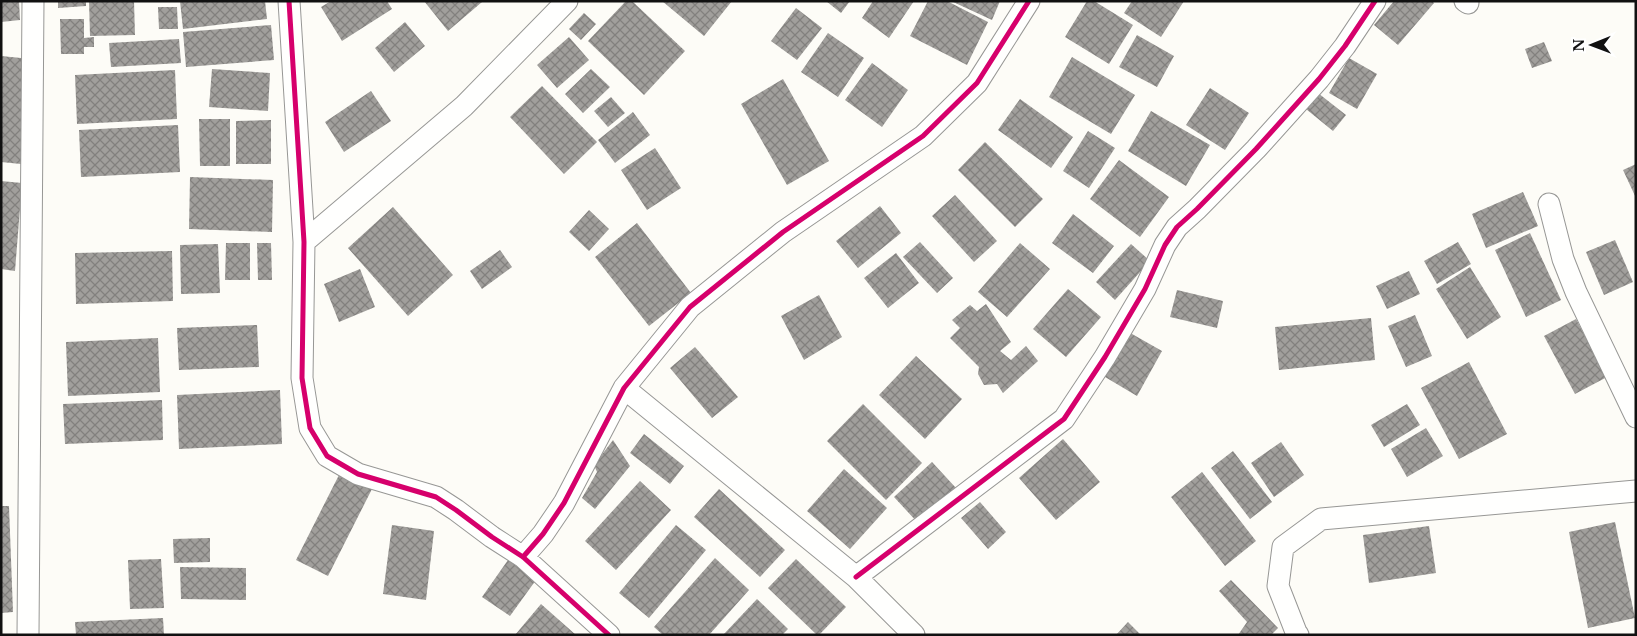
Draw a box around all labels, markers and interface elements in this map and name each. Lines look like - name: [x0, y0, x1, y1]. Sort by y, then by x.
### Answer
- north arrow: [1567, 20, 1617, 70]
- text: N: [1570, 38, 1588, 52]

